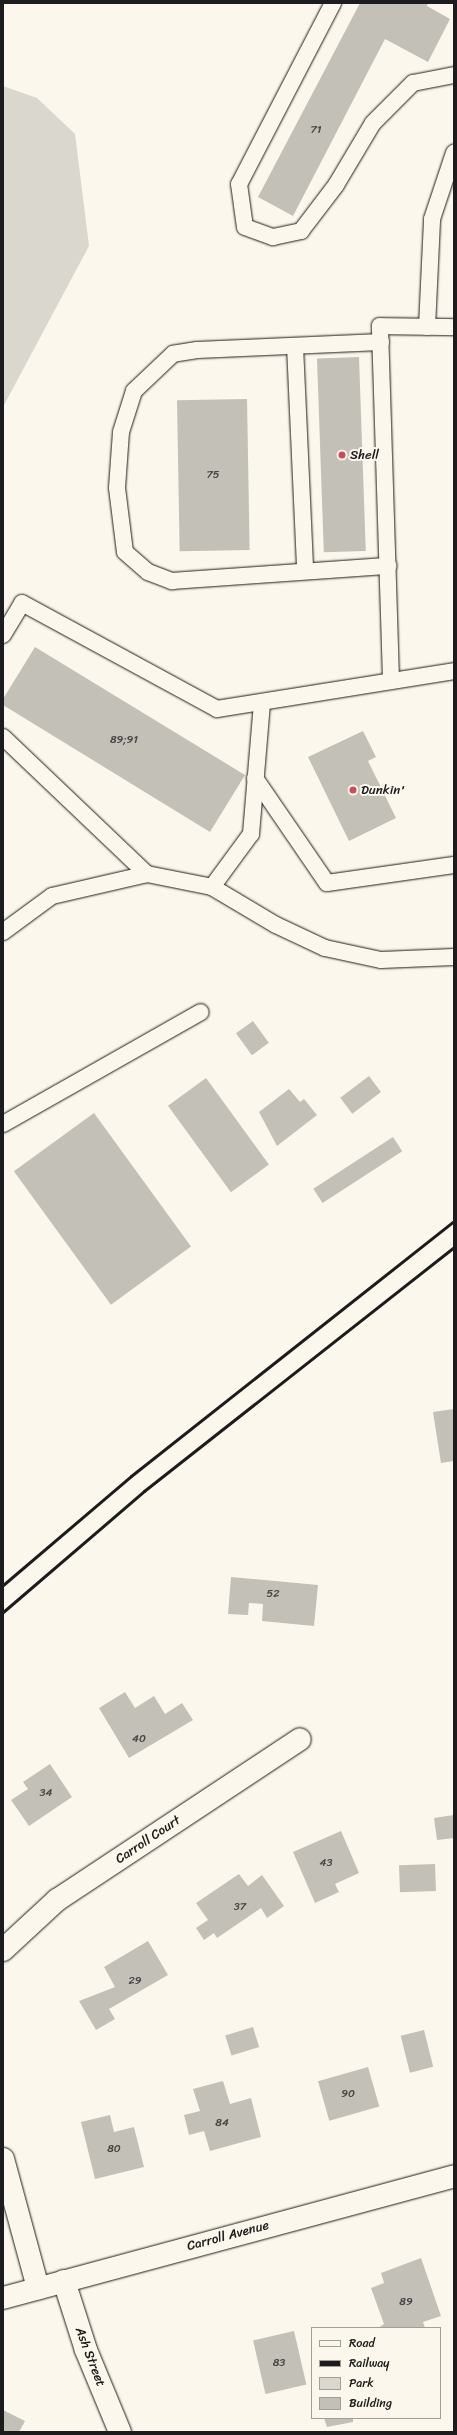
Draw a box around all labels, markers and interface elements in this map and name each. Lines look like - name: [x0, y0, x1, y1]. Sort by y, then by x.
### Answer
- house number: 71: [311, 123, 321, 137]
- place label: Shell: [350, 447, 379, 463]
- marker: Shell: [337, 450, 347, 460]
- house number: 75: [206, 468, 220, 482]
- house number: 89;91: [110, 733, 138, 747]
- place label: Dunkin': [361, 782, 405, 798]
- marker: Dunkin': [348, 785, 358, 795]
- house number: 52: [266, 1587, 280, 1601]
- house number: 40: [132, 1732, 146, 1746]
- house number: 34: [40, 1786, 52, 1800]
- street label: Carroll Court: [112, 1812, 184, 1868]
- house number: 43: [320, 1856, 332, 1870]
- house number: 37: [234, 1900, 246, 1914]
- house number: 29: [128, 1974, 142, 1988]
- house number: 90: [341, 2087, 355, 2101]
- house number: 84: [215, 2116, 229, 2130]
- house number: 80: [107, 2142, 121, 2156]
- street label: Carroll Avenue: [185, 2218, 271, 2254]
- house number: 89: [399, 2295, 413, 2309]
- street label: Ash Street: [72, 2325, 108, 2389]
- legend: [311, 2327, 441, 2419]
- text: Road: [349, 2332, 375, 2354]
- text: Railway: [349, 2352, 390, 2374]
- house number: 83: [273, 2356, 285, 2370]
- text: Park: [349, 2372, 374, 2394]
- text: Building: [349, 2392, 392, 2414]

